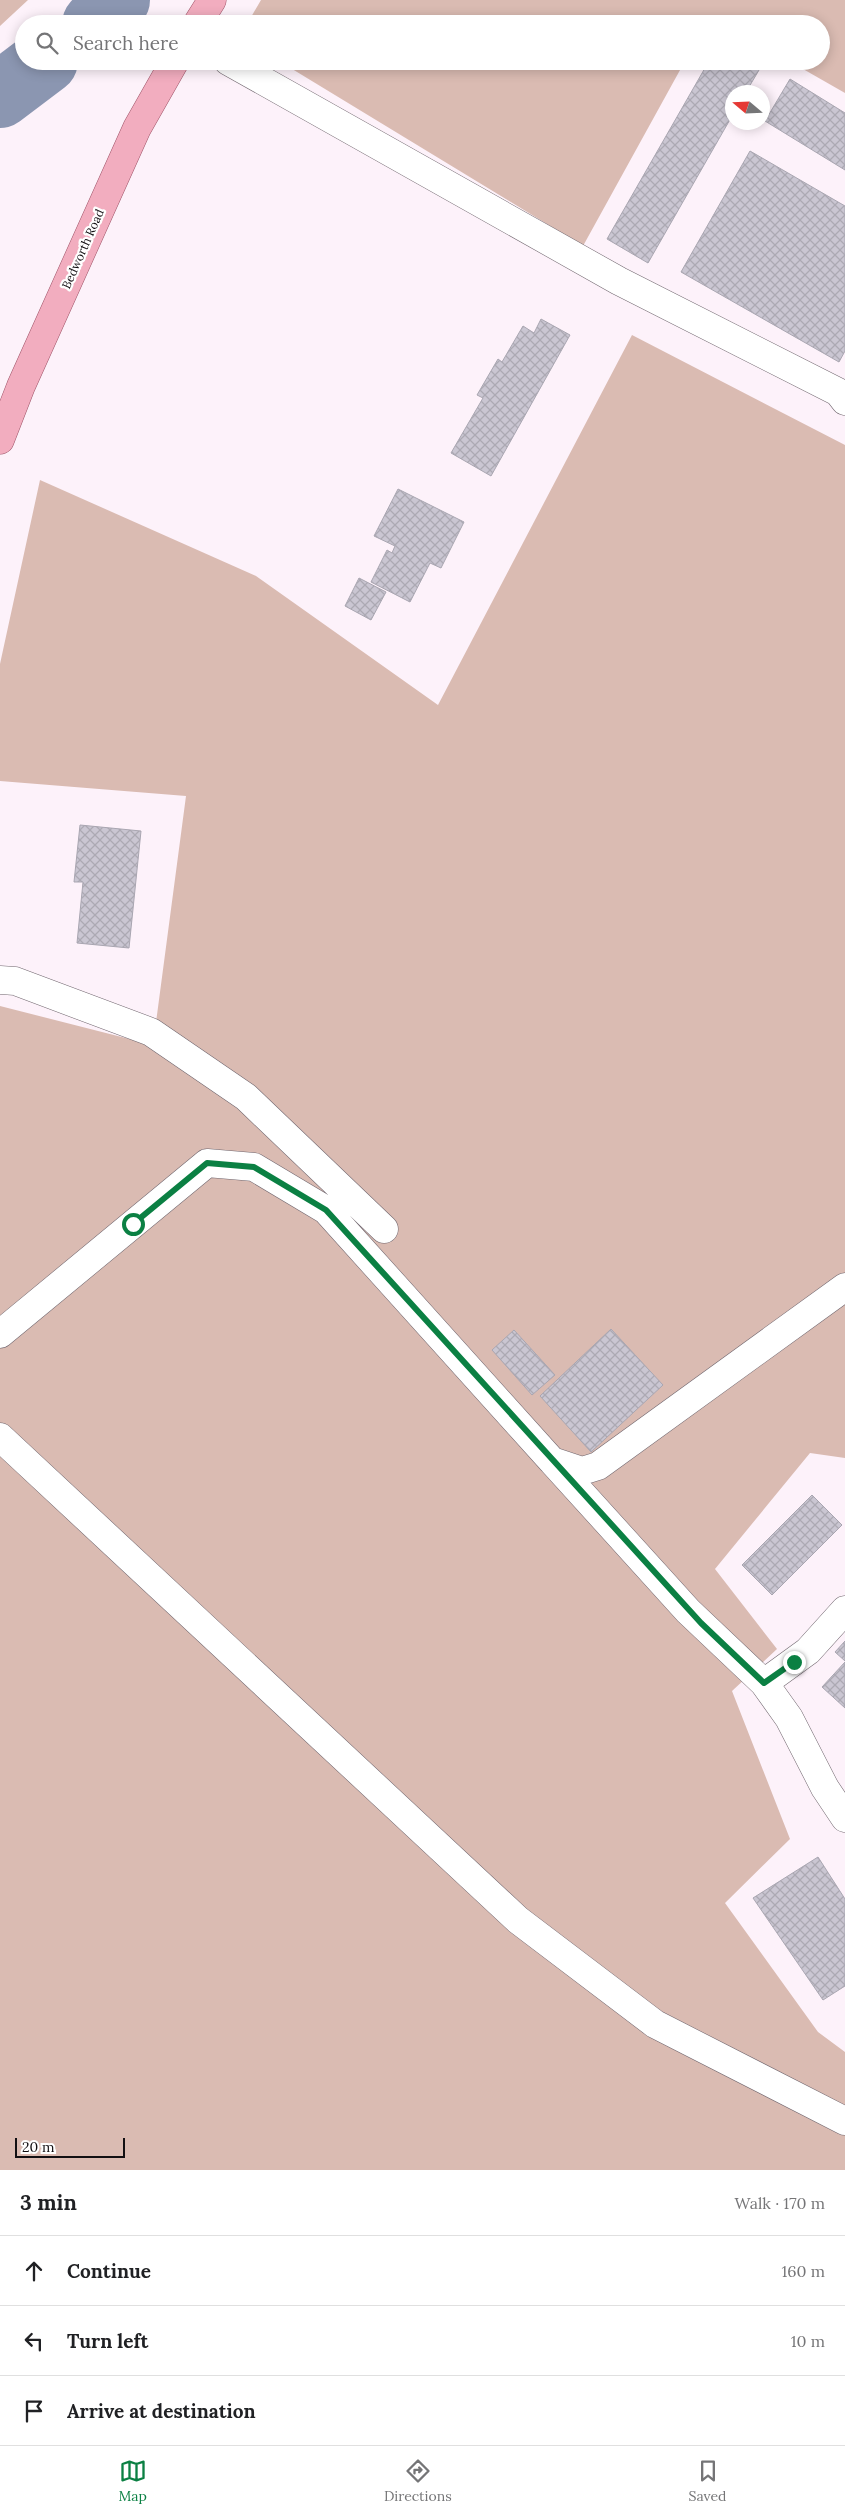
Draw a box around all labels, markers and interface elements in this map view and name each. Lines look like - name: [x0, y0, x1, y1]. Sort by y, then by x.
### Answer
- search box: [15, 15, 830, 70]
- icon: search: [33, 29, 61, 57]
- text: Search here: [73, 31, 179, 55]
- north arrow: [725, 85, 770, 130]
- street label: Bedworth Road: [58, 207, 107, 291]
- route start: [122, 1213, 145, 1236]
- route end: [783, 1651, 806, 1674]
- scale bar: [15, 2135, 125, 2158]
- text: 20 m: [22, 2138, 54, 2156]
- text: 3 min: [20, 2189, 77, 2216]
- text: Walk · 170 m: [734, 2193, 825, 2213]
- icon: ahead: [20, 2257, 48, 2285]
- text: Continue: [67, 2259, 151, 2283]
- text: 160 m: [781, 2261, 825, 2281]
- icon: left: [20, 2327, 48, 2355]
- text: Turn left: [67, 2329, 148, 2353]
- text: 10 m: [791, 2331, 825, 2351]
- icon: arrive: [20, 2397, 48, 2425]
- text: Arrive at destination: [67, 2399, 256, 2423]
- tab: Map: [118, 2457, 147, 2505]
- tab: Directions: [384, 2457, 452, 2505]
- tab: Saved: [689, 2457, 727, 2505]

